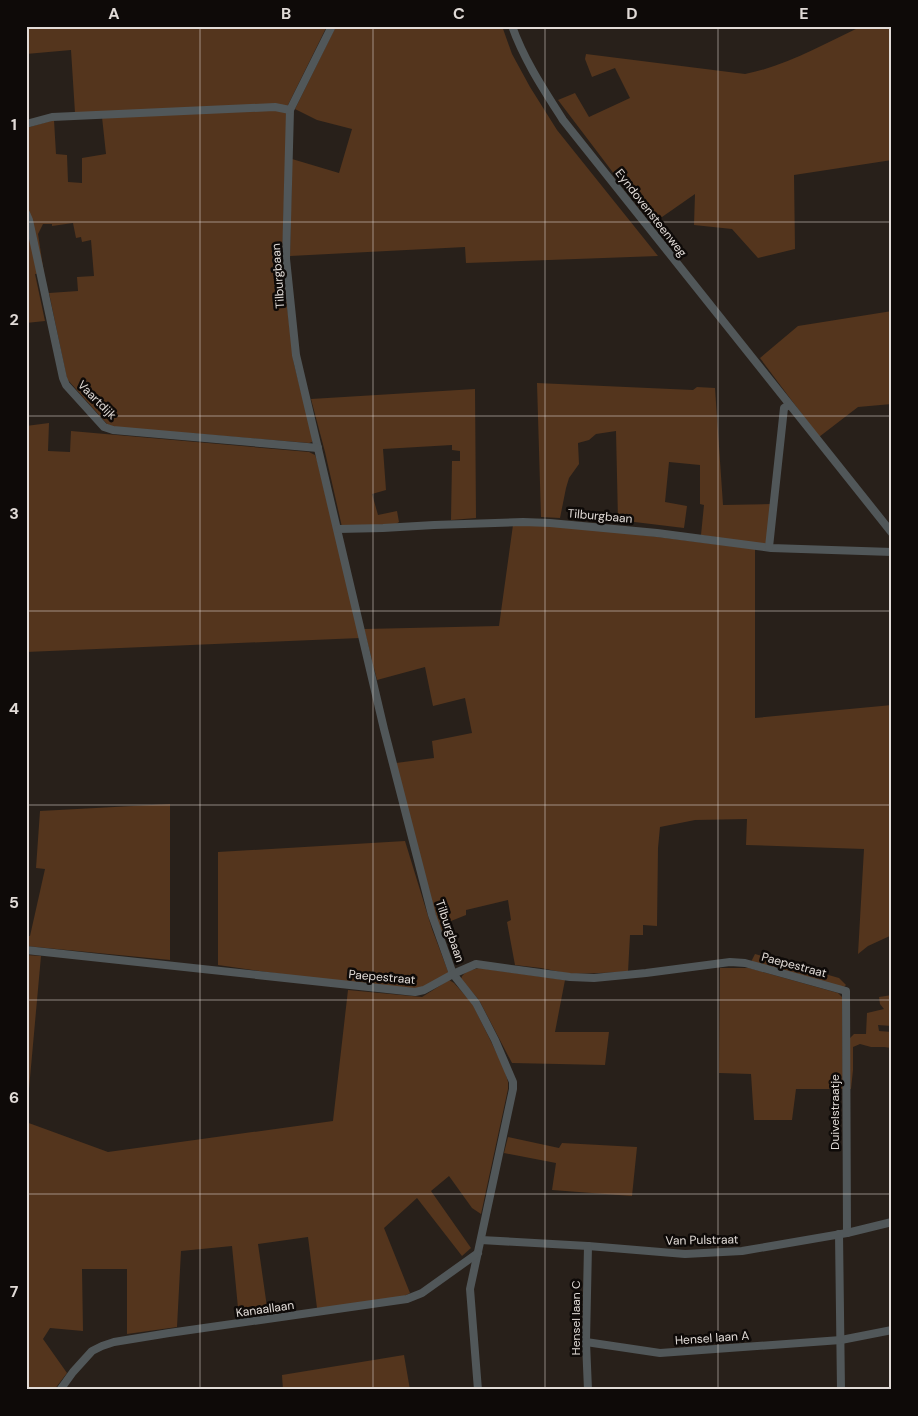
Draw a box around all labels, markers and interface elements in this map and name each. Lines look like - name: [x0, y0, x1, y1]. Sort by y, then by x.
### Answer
- text: A: [108, 3, 120, 24]
- text: B: [281, 3, 291, 24]
- text: C: [453, 3, 465, 24]
- text: D: [626, 3, 638, 24]
- text: E: [799, 3, 809, 24]
- text: 1: [11, 114, 17, 135]
- street label: Eyndovensteenweg: [612, 166, 691, 261]
- street label: Tilburgbaan: [268, 243, 288, 309]
- text: 2: [9, 309, 19, 330]
- street label: Vaartdijk: [74, 377, 120, 423]
- text: 3: [9, 503, 19, 524]
- street label: Tilburgbaan: [567, 505, 633, 527]
- text: 4: [9, 698, 19, 719]
- text: 5: [9, 892, 19, 913]
- street label: Tilburgbaan: [432, 898, 468, 964]
- street label: Paepestraat: [760, 949, 829, 981]
- street label: Paepestraat: [348, 966, 416, 988]
- street label: Duivelstraatje: [827, 1074, 843, 1150]
- text: 6: [9, 1087, 19, 1108]
- street label: Van Pulstraat: [665, 1231, 739, 1249]
- street label: Hensel laan C: [568, 1280, 584, 1356]
- text: 7: [10, 1281, 19, 1302]
- street label: Kanaallaan: [235, 1297, 295, 1321]
- street label: Hensel laan A: [674, 1327, 750, 1349]

